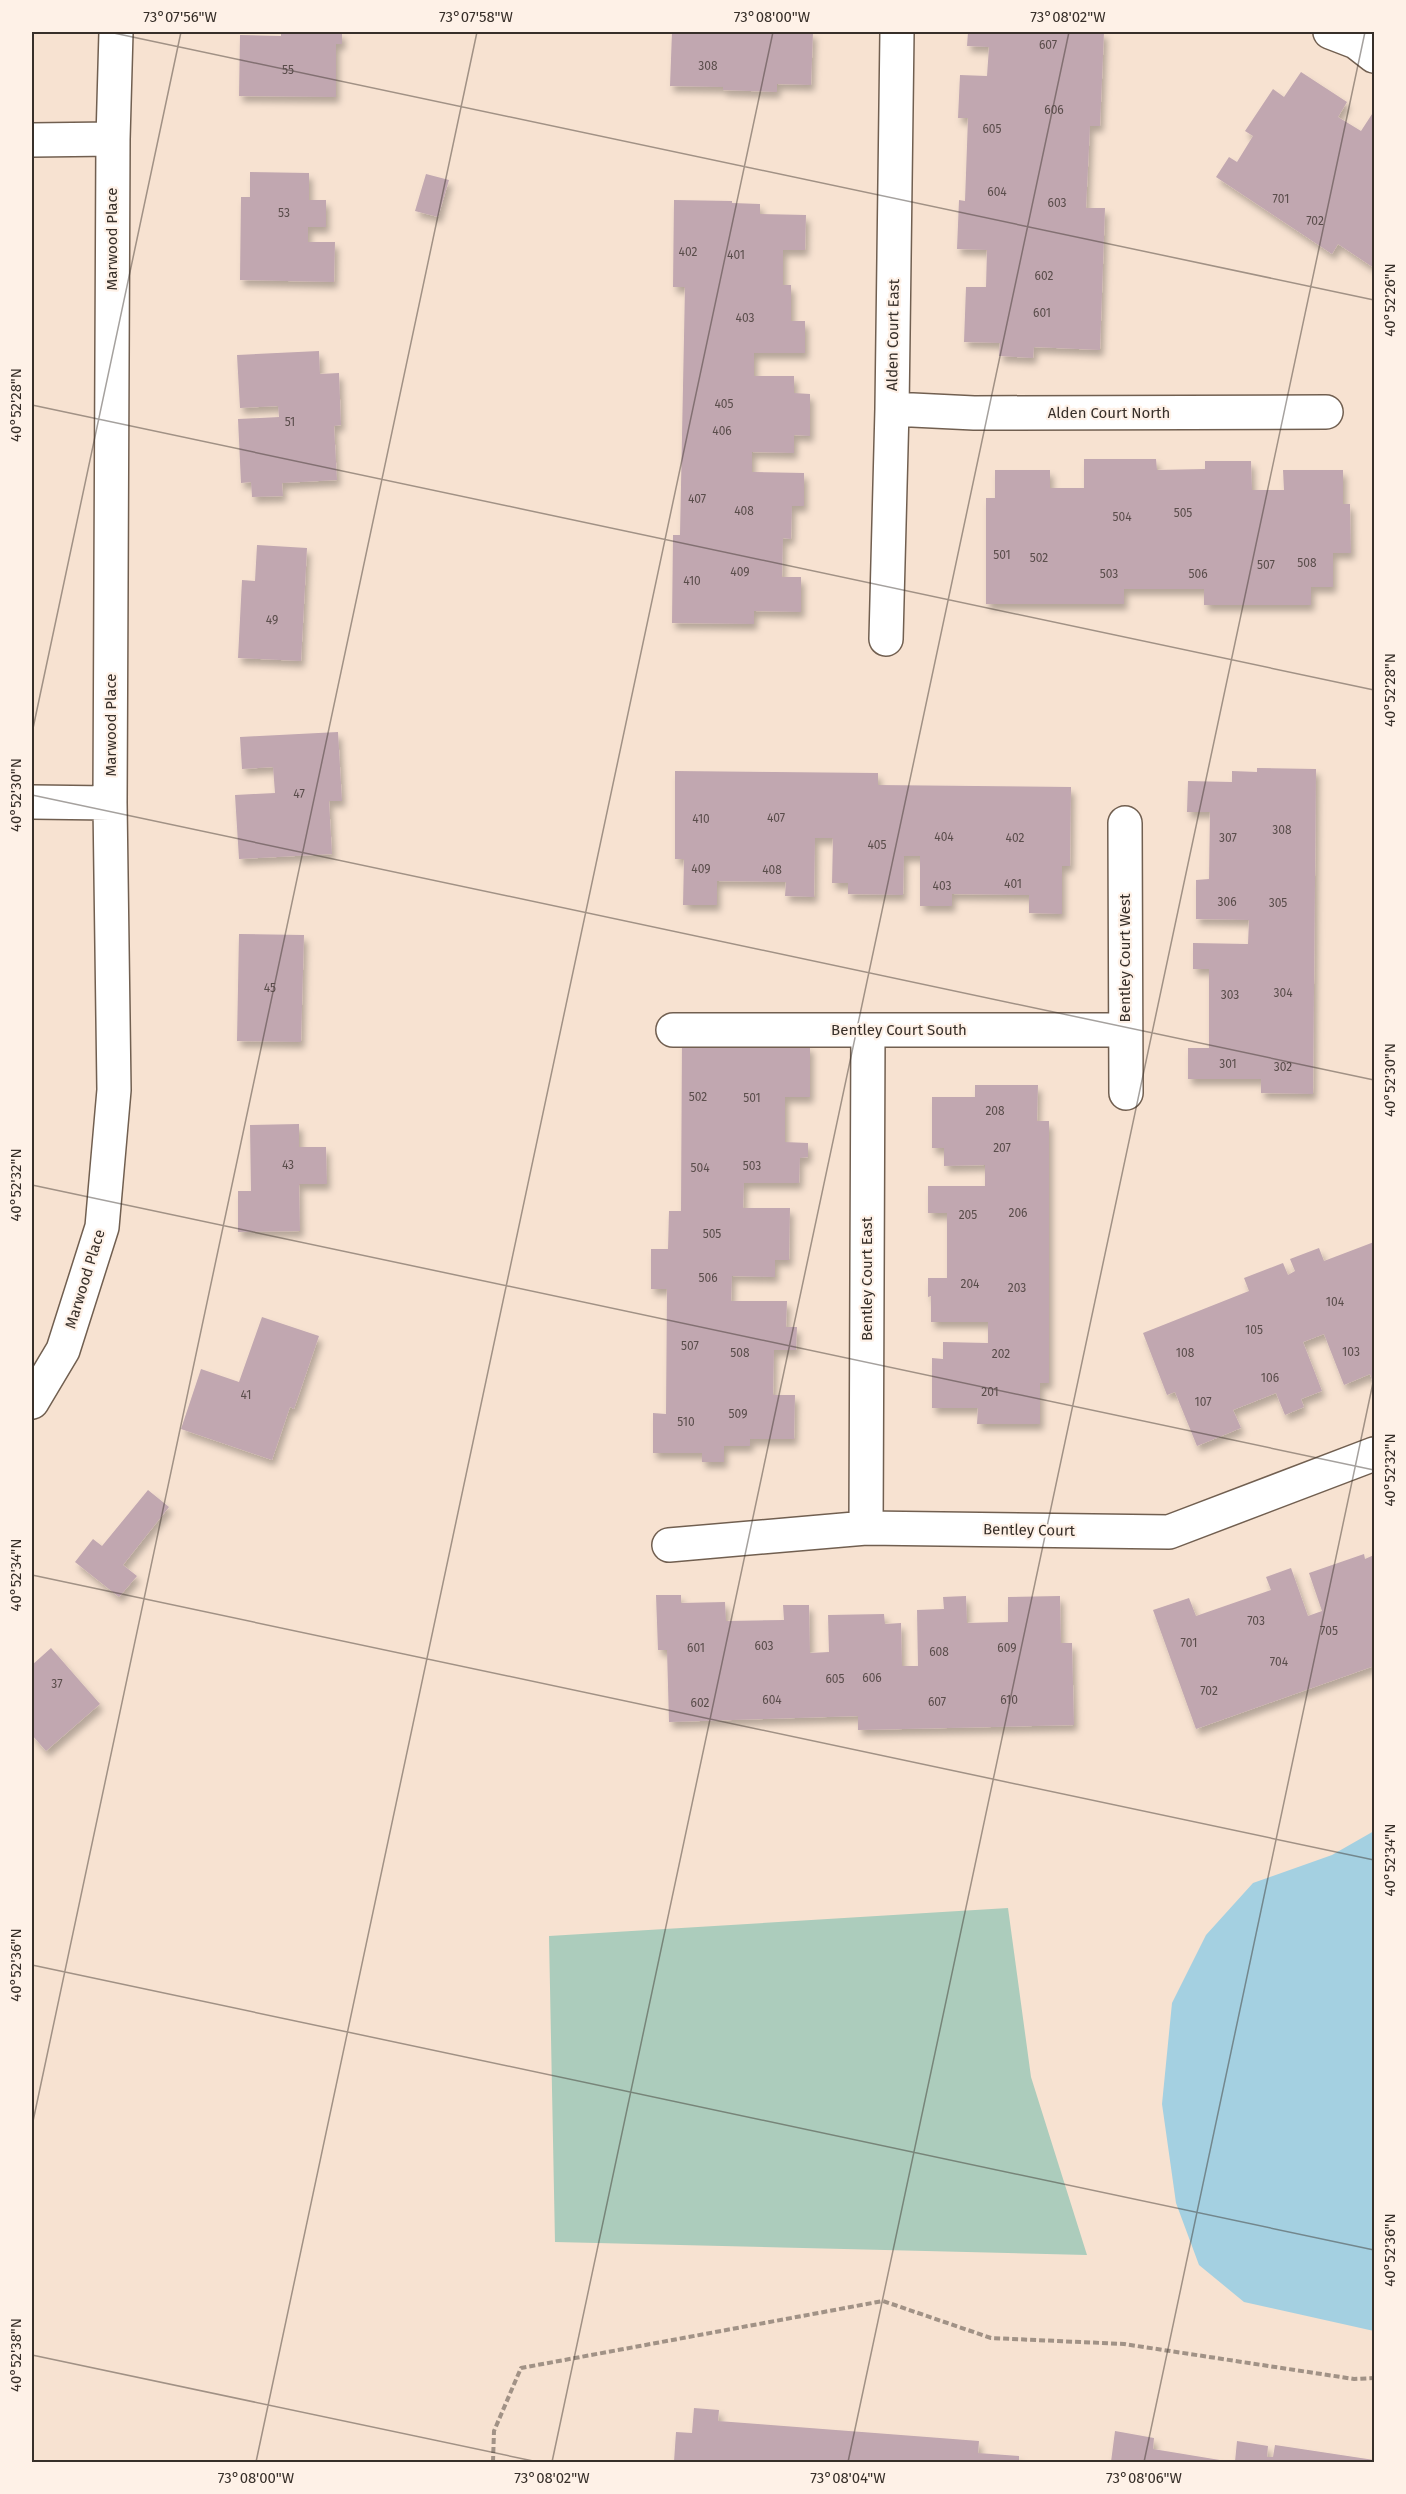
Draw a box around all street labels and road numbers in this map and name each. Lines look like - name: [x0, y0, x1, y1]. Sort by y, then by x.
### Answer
- street label: Marwood Place: [103, 188, 121, 290]
- street label: Alden Court East: [883, 278, 903, 391]
- street label: Alden Court North: [1048, 404, 1170, 422]
- street label: Marwood Place: [102, 674, 120, 776]
- street label: Bentley Court West: [1116, 893, 1134, 1022]
- street label: Bentley Court South: [831, 1021, 967, 1039]
- street label: Bentley Court East: [858, 1216, 876, 1341]
- street label: Marwood Place: [61, 1227, 109, 1331]
- street label: Bentley Court: [983, 1520, 1076, 1540]

